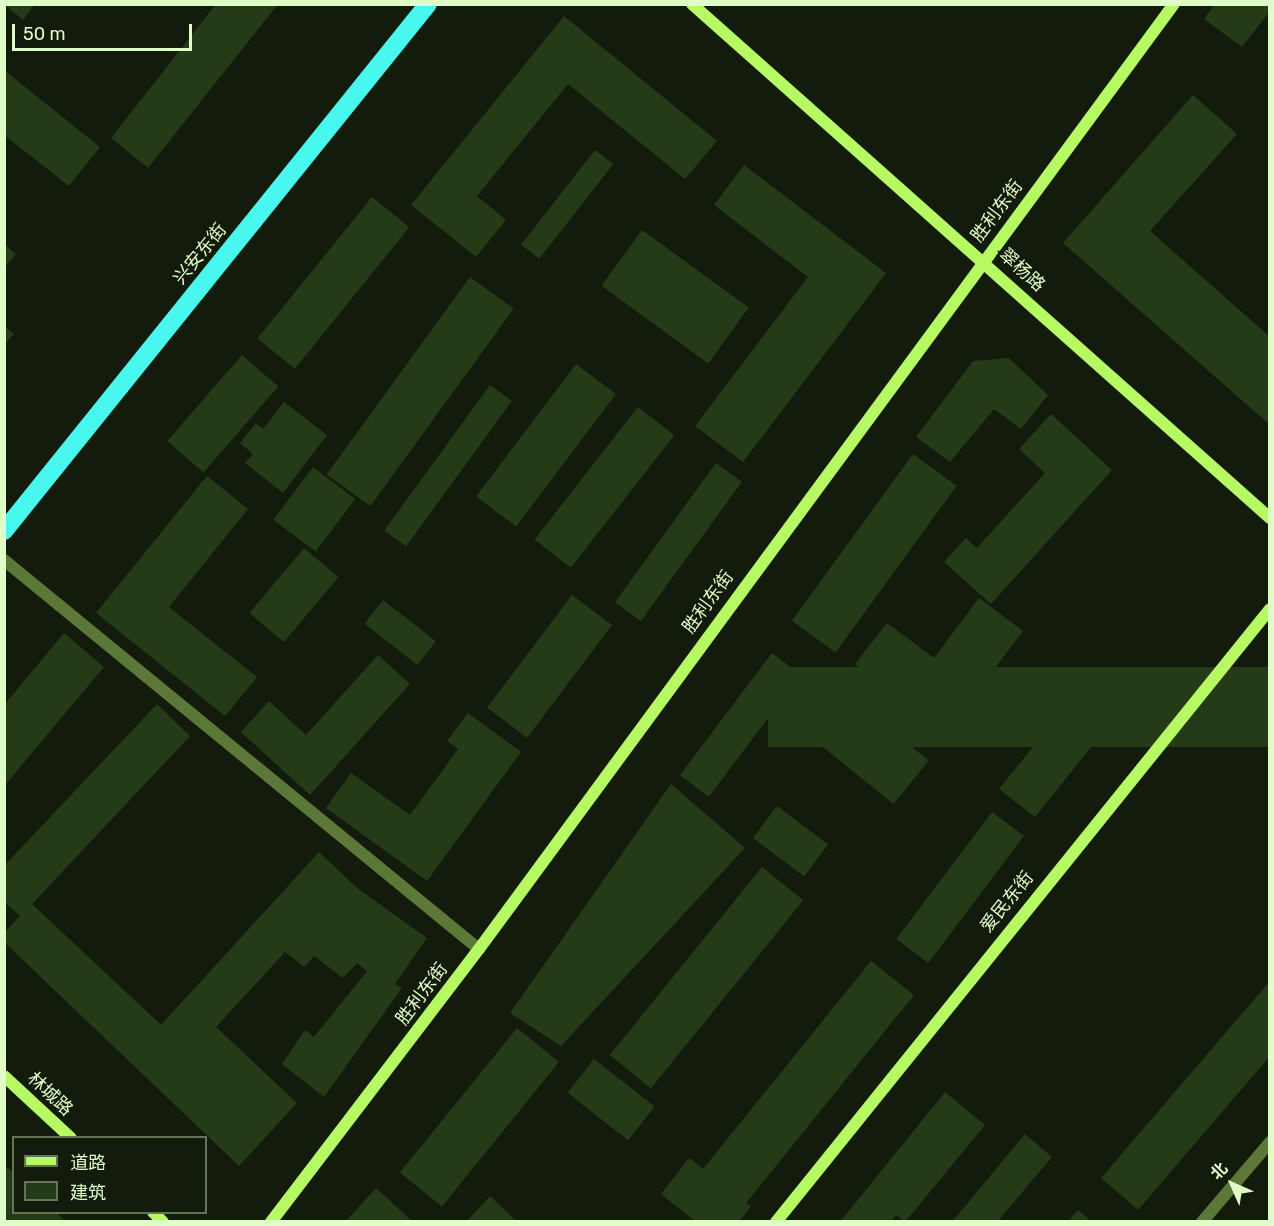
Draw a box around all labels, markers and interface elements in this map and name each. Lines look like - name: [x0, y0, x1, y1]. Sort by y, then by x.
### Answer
- scale bar: [15, 12, 195, 50]
- text: 50 m: [23, 23, 66, 45]
- street label: 胜利东街: [967, 176, 1027, 246]
- street label: 兴安东街: [169, 219, 231, 289]
- street label: 翠杨路: [995, 244, 1049, 296]
- street label: 胜利东街: [678, 567, 738, 637]
- street label: 爱民东街: [976, 867, 1038, 937]
- street label: 胜利东街: [392, 959, 452, 1029]
- street label: 林城路: [23, 1068, 77, 1120]
- legend: [12, 1136, 207, 1214]
- text: 道路: [70, 1152, 106, 1174]
- north arrow: [1202, 1154, 1262, 1214]
- text: 北: [1207, 1159, 1231, 1183]
- text: 建筑: [70, 1182, 106, 1204]

